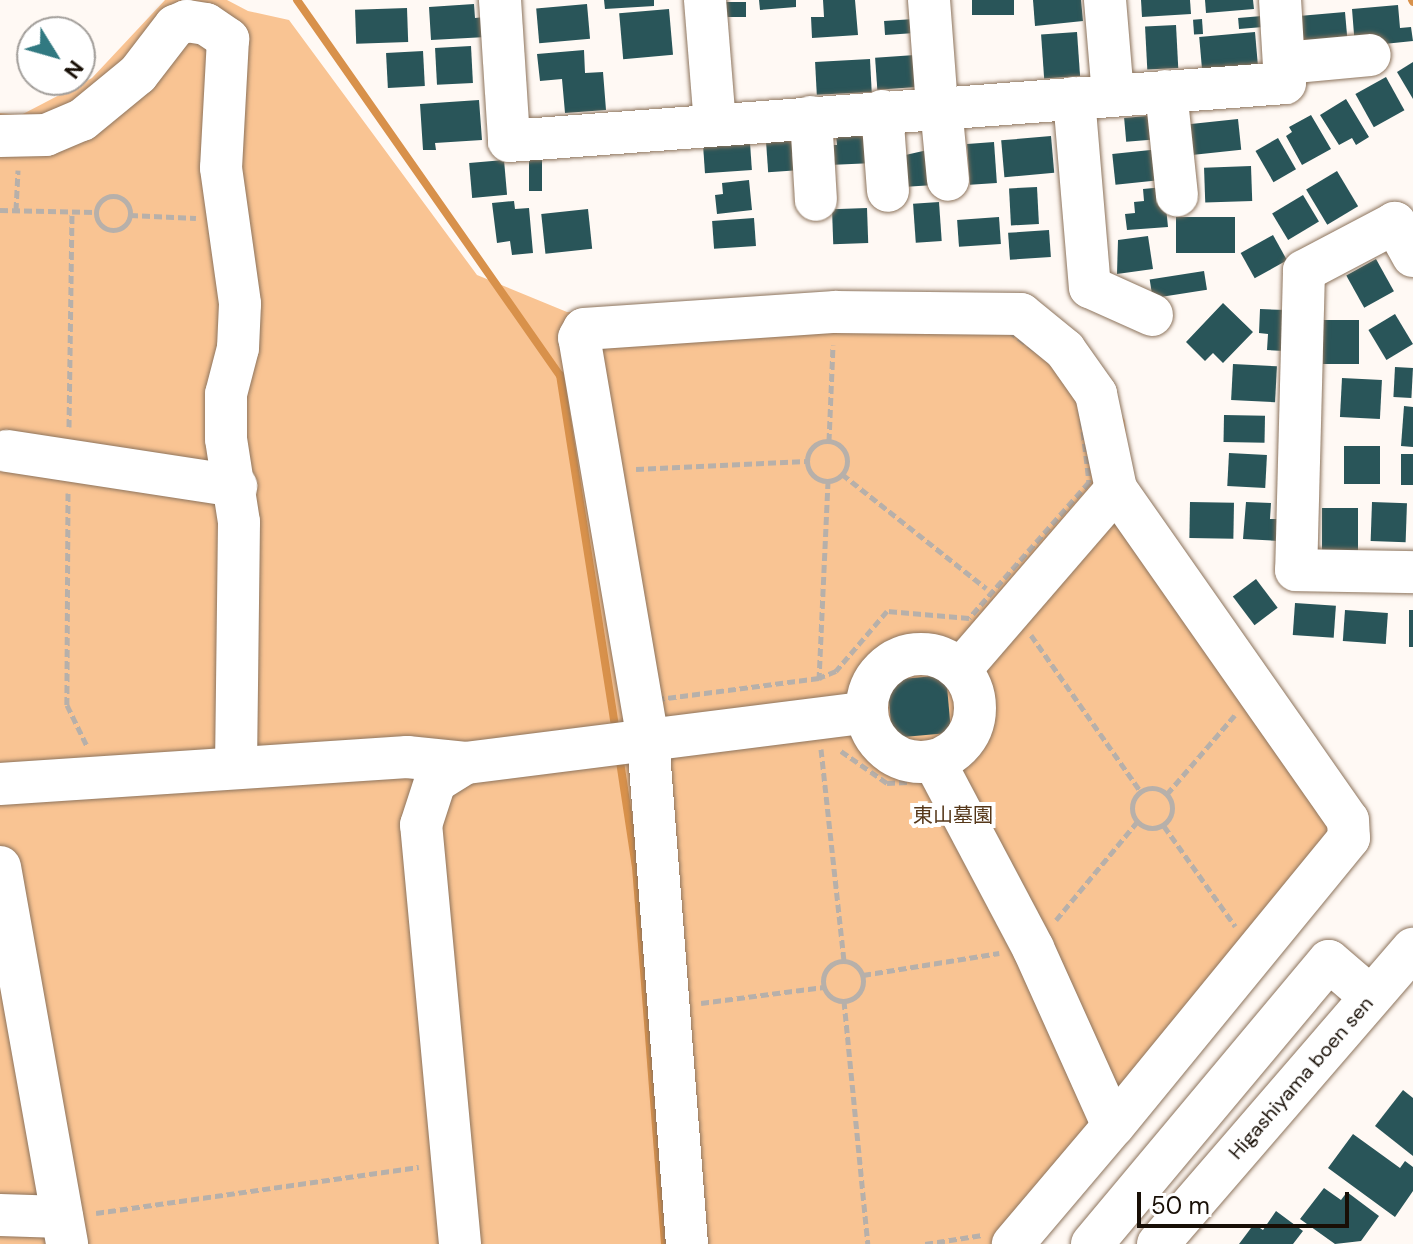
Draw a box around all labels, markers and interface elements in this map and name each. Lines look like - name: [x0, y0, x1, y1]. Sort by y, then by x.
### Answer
- north arrow: [16, 16, 96, 96]
- text: N: [58, 54, 90, 85]
- park label: 東山墓園: [913, 803, 993, 827]
- street label: Higashiyama boen sen: [1224, 992, 1378, 1164]
- scale bar: [1141, 1176, 1353, 1226]
- text: 50 m: [1151, 1190, 1210, 1221]

